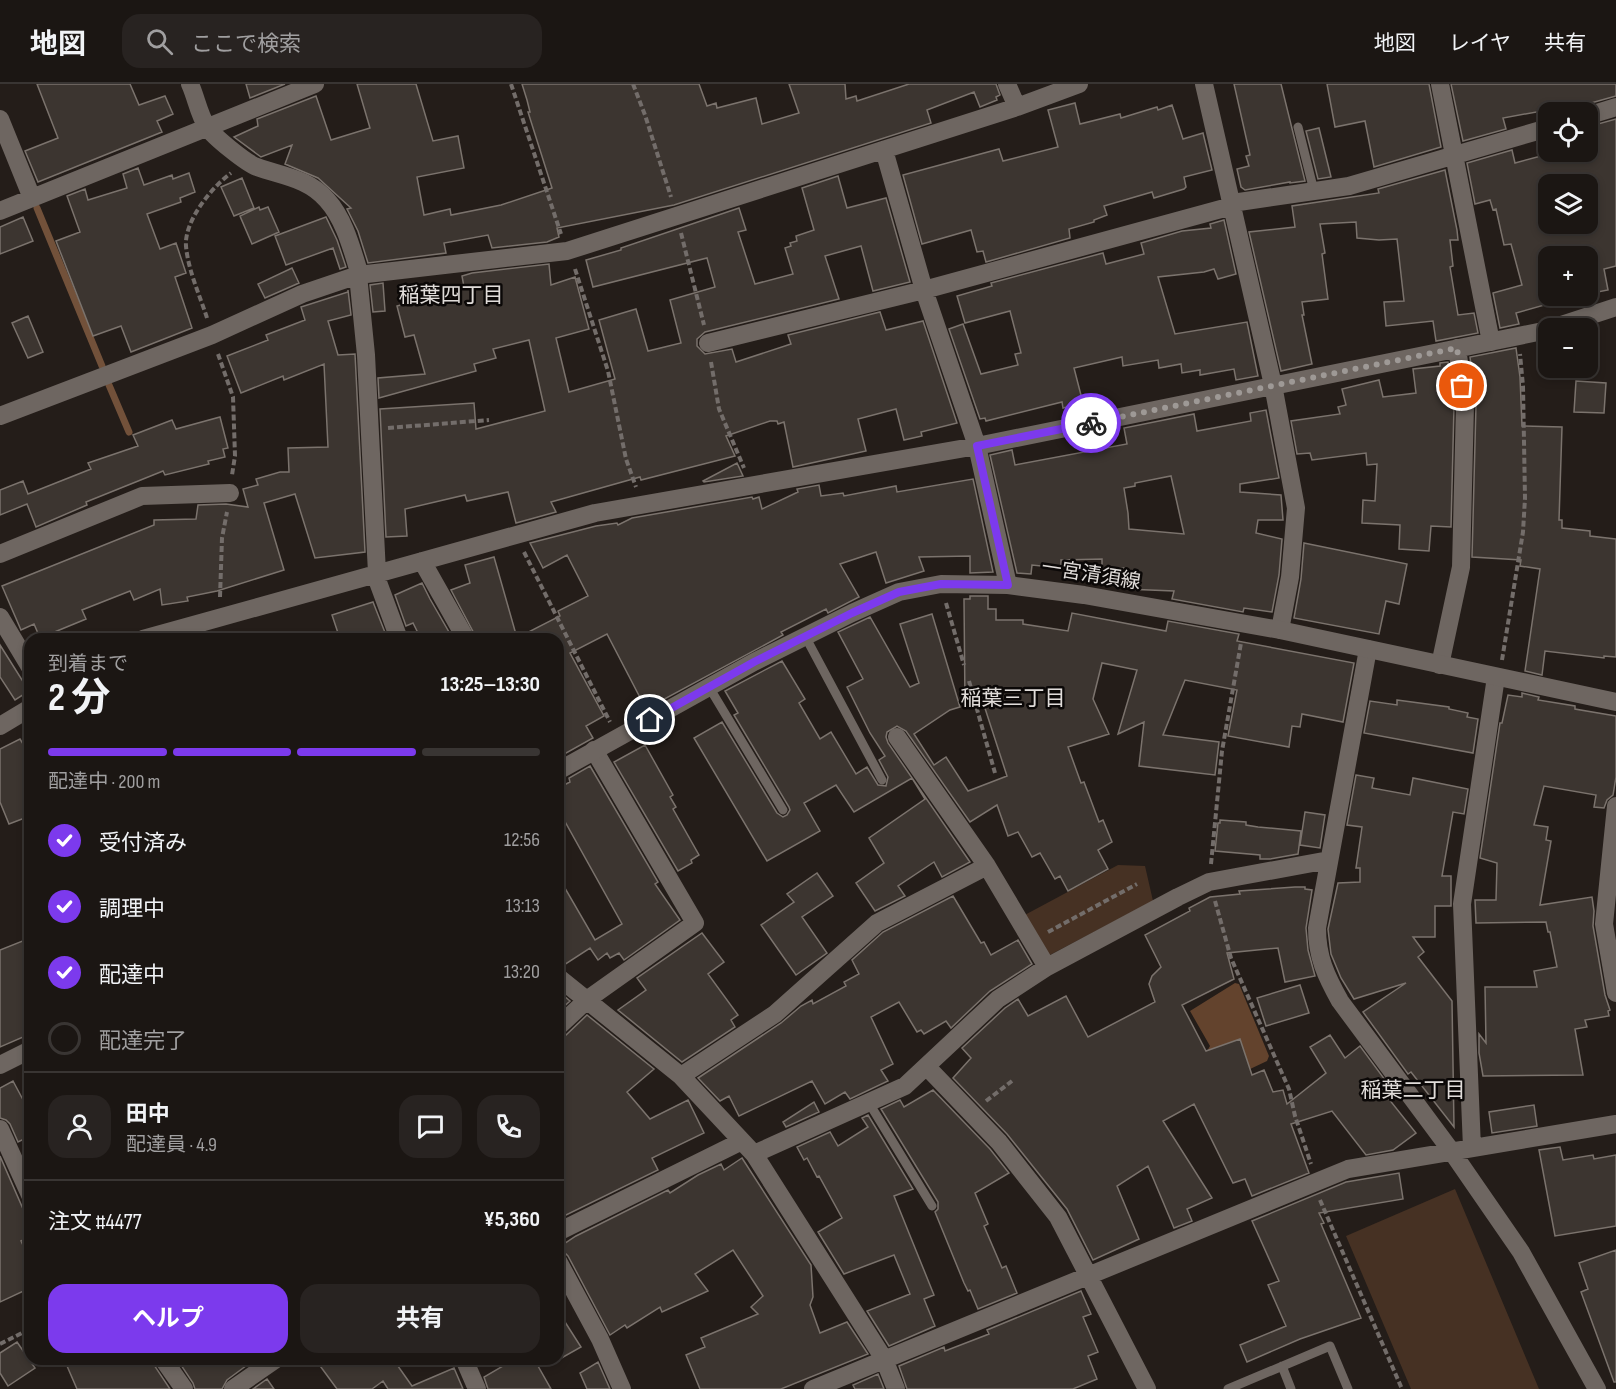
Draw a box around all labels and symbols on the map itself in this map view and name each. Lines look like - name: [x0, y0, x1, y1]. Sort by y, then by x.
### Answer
- district label: 稲葉四丁目: [399, 283, 504, 308]
- pin: [1436, 360, 1487, 411]
- courier: [1061, 393, 1121, 453]
- street label: 一宮清須線: [1040, 555, 1142, 595]
- district label: 稲葉三丁目: [961, 686, 1066, 711]
- pin: [624, 694, 675, 745]
- district label: 稲葉二丁目: [1361, 1078, 1466, 1103]

